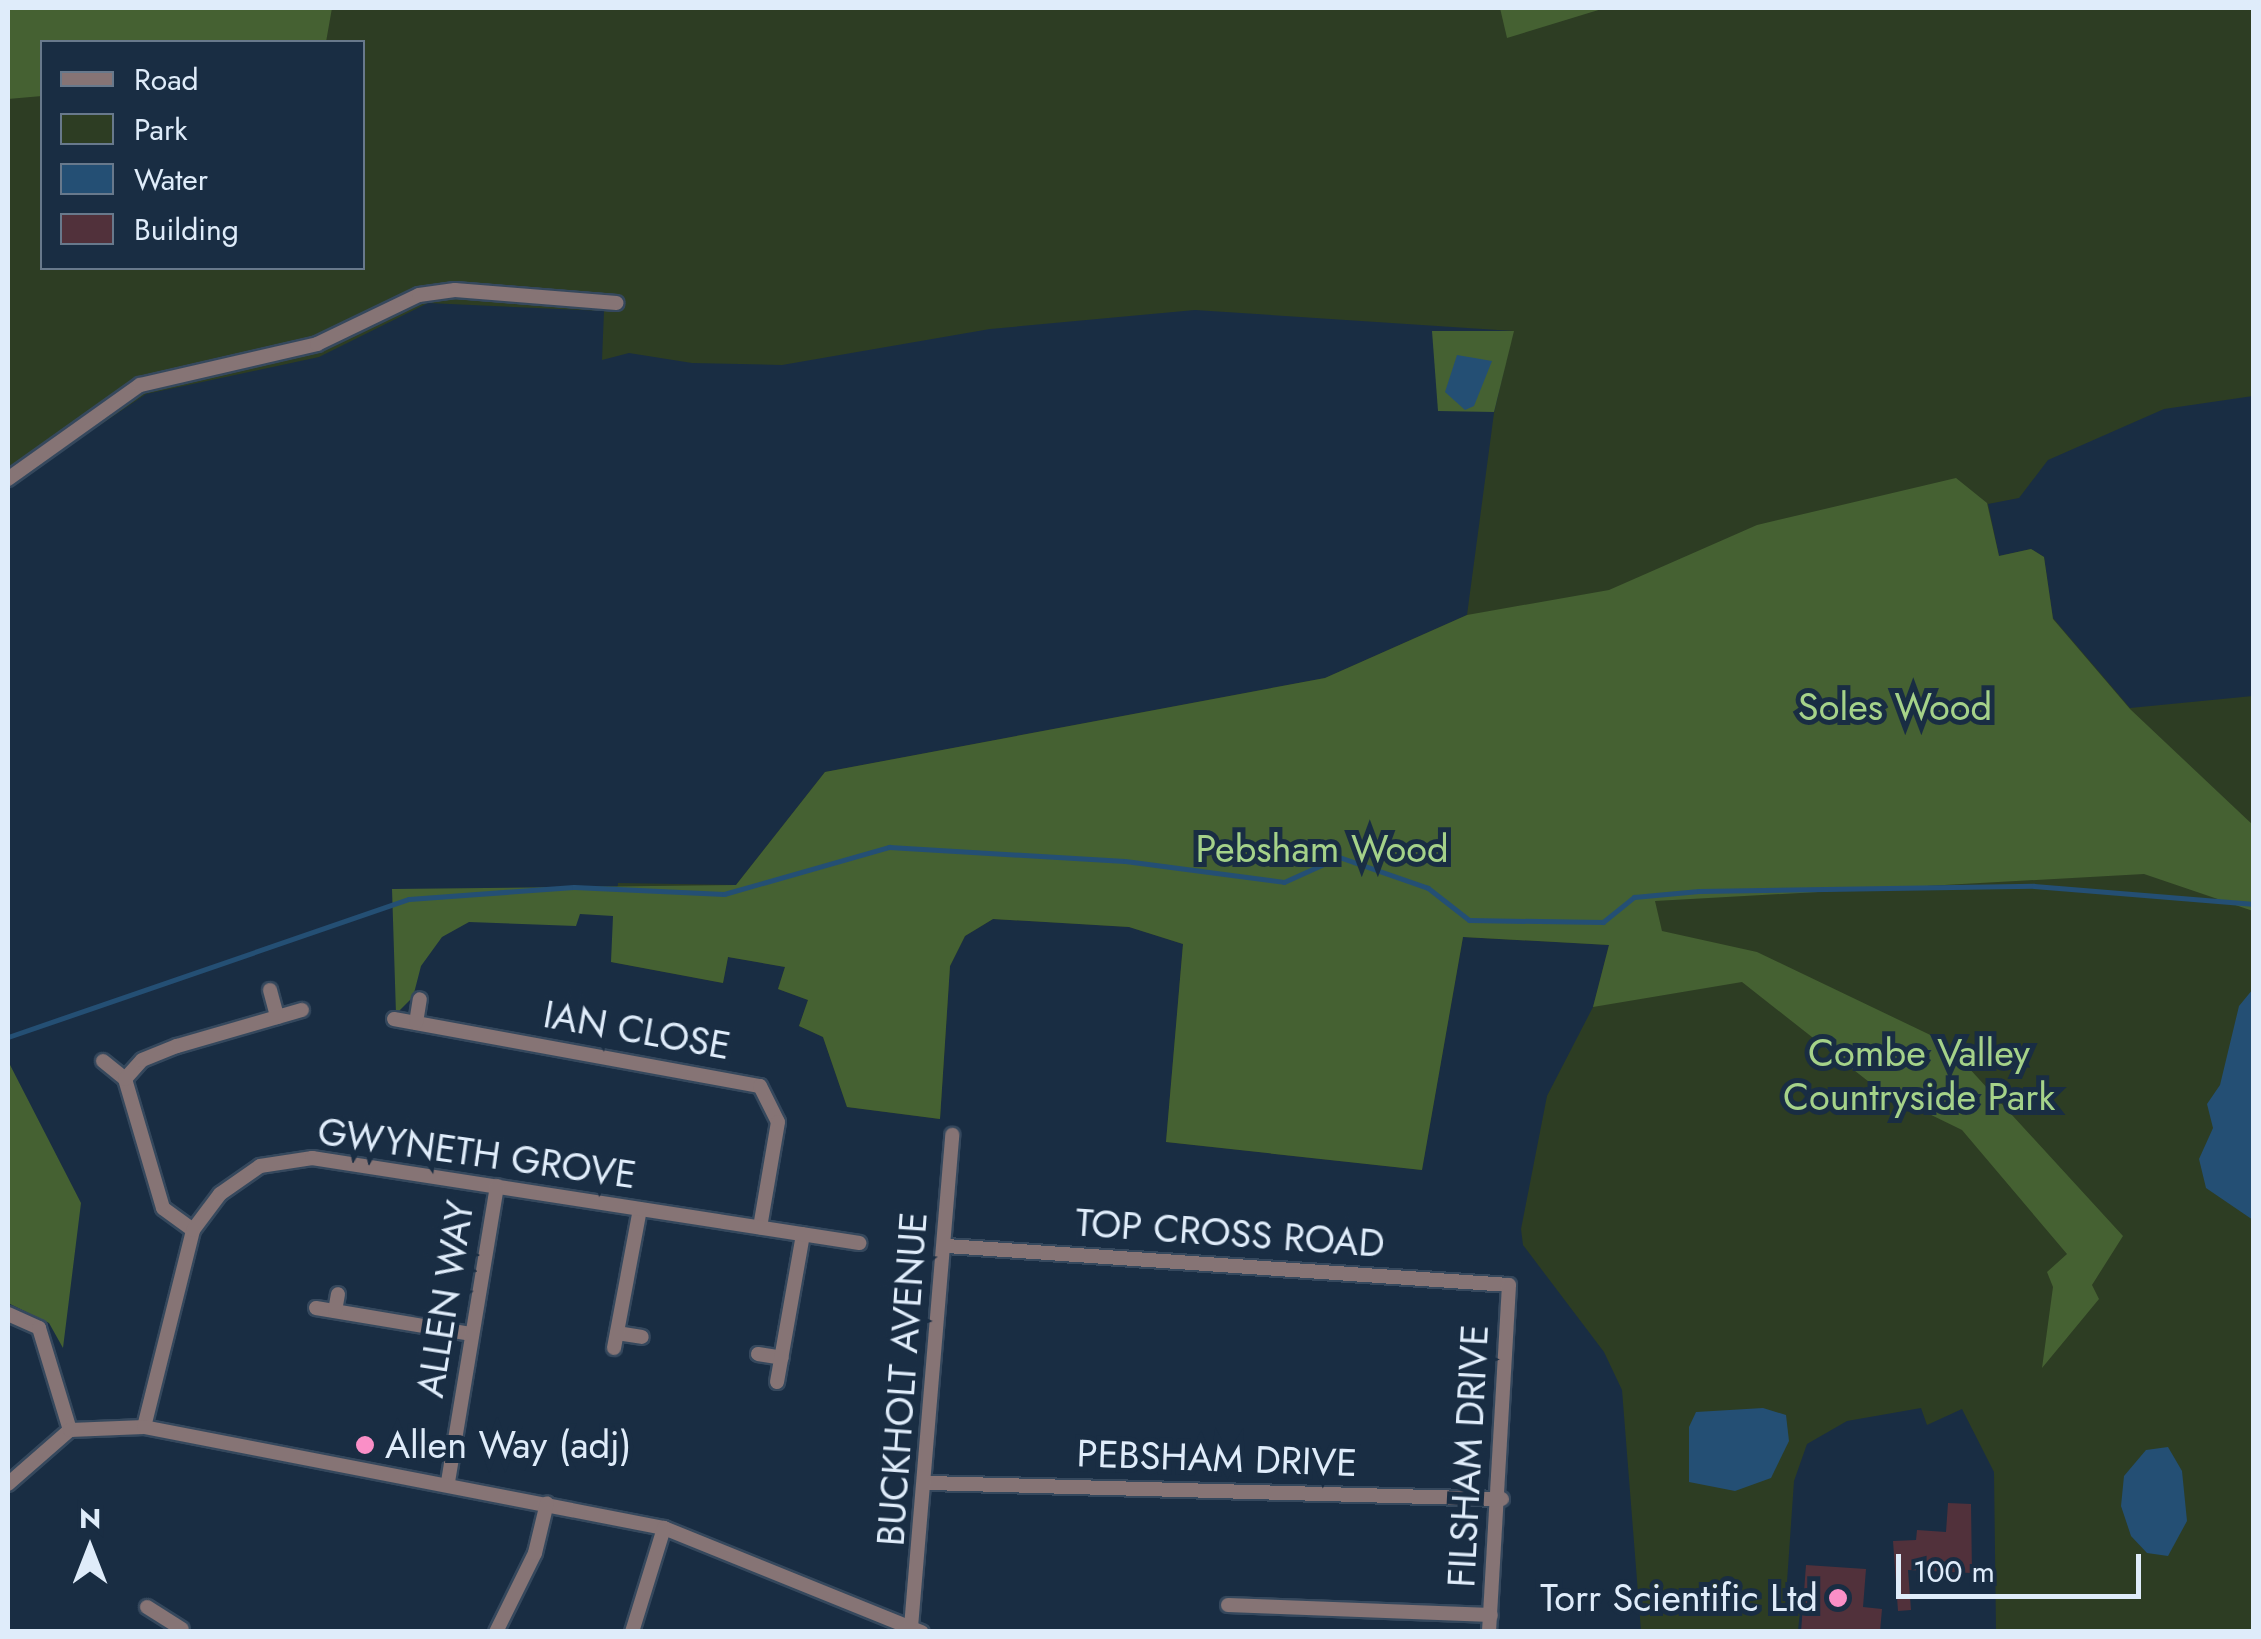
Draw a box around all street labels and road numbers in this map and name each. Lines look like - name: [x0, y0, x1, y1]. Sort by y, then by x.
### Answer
- street label: IAN CLOSE: [540, 991, 734, 1069]
- street label: GWYNETH GROVE: [315, 1108, 639, 1198]
- street label: ALLEN WAY: [407, 1197, 483, 1401]
- street label: TOP CROSS ROAD: [1074, 1199, 1386, 1267]
- street label: BUCKHOLT AVENUE: [868, 1211, 936, 1547]
- street label: FILSHAM DRIVE: [1438, 1323, 1498, 1589]
- street label: PEBSHAM DRIVE: [1076, 1430, 1358, 1486]

